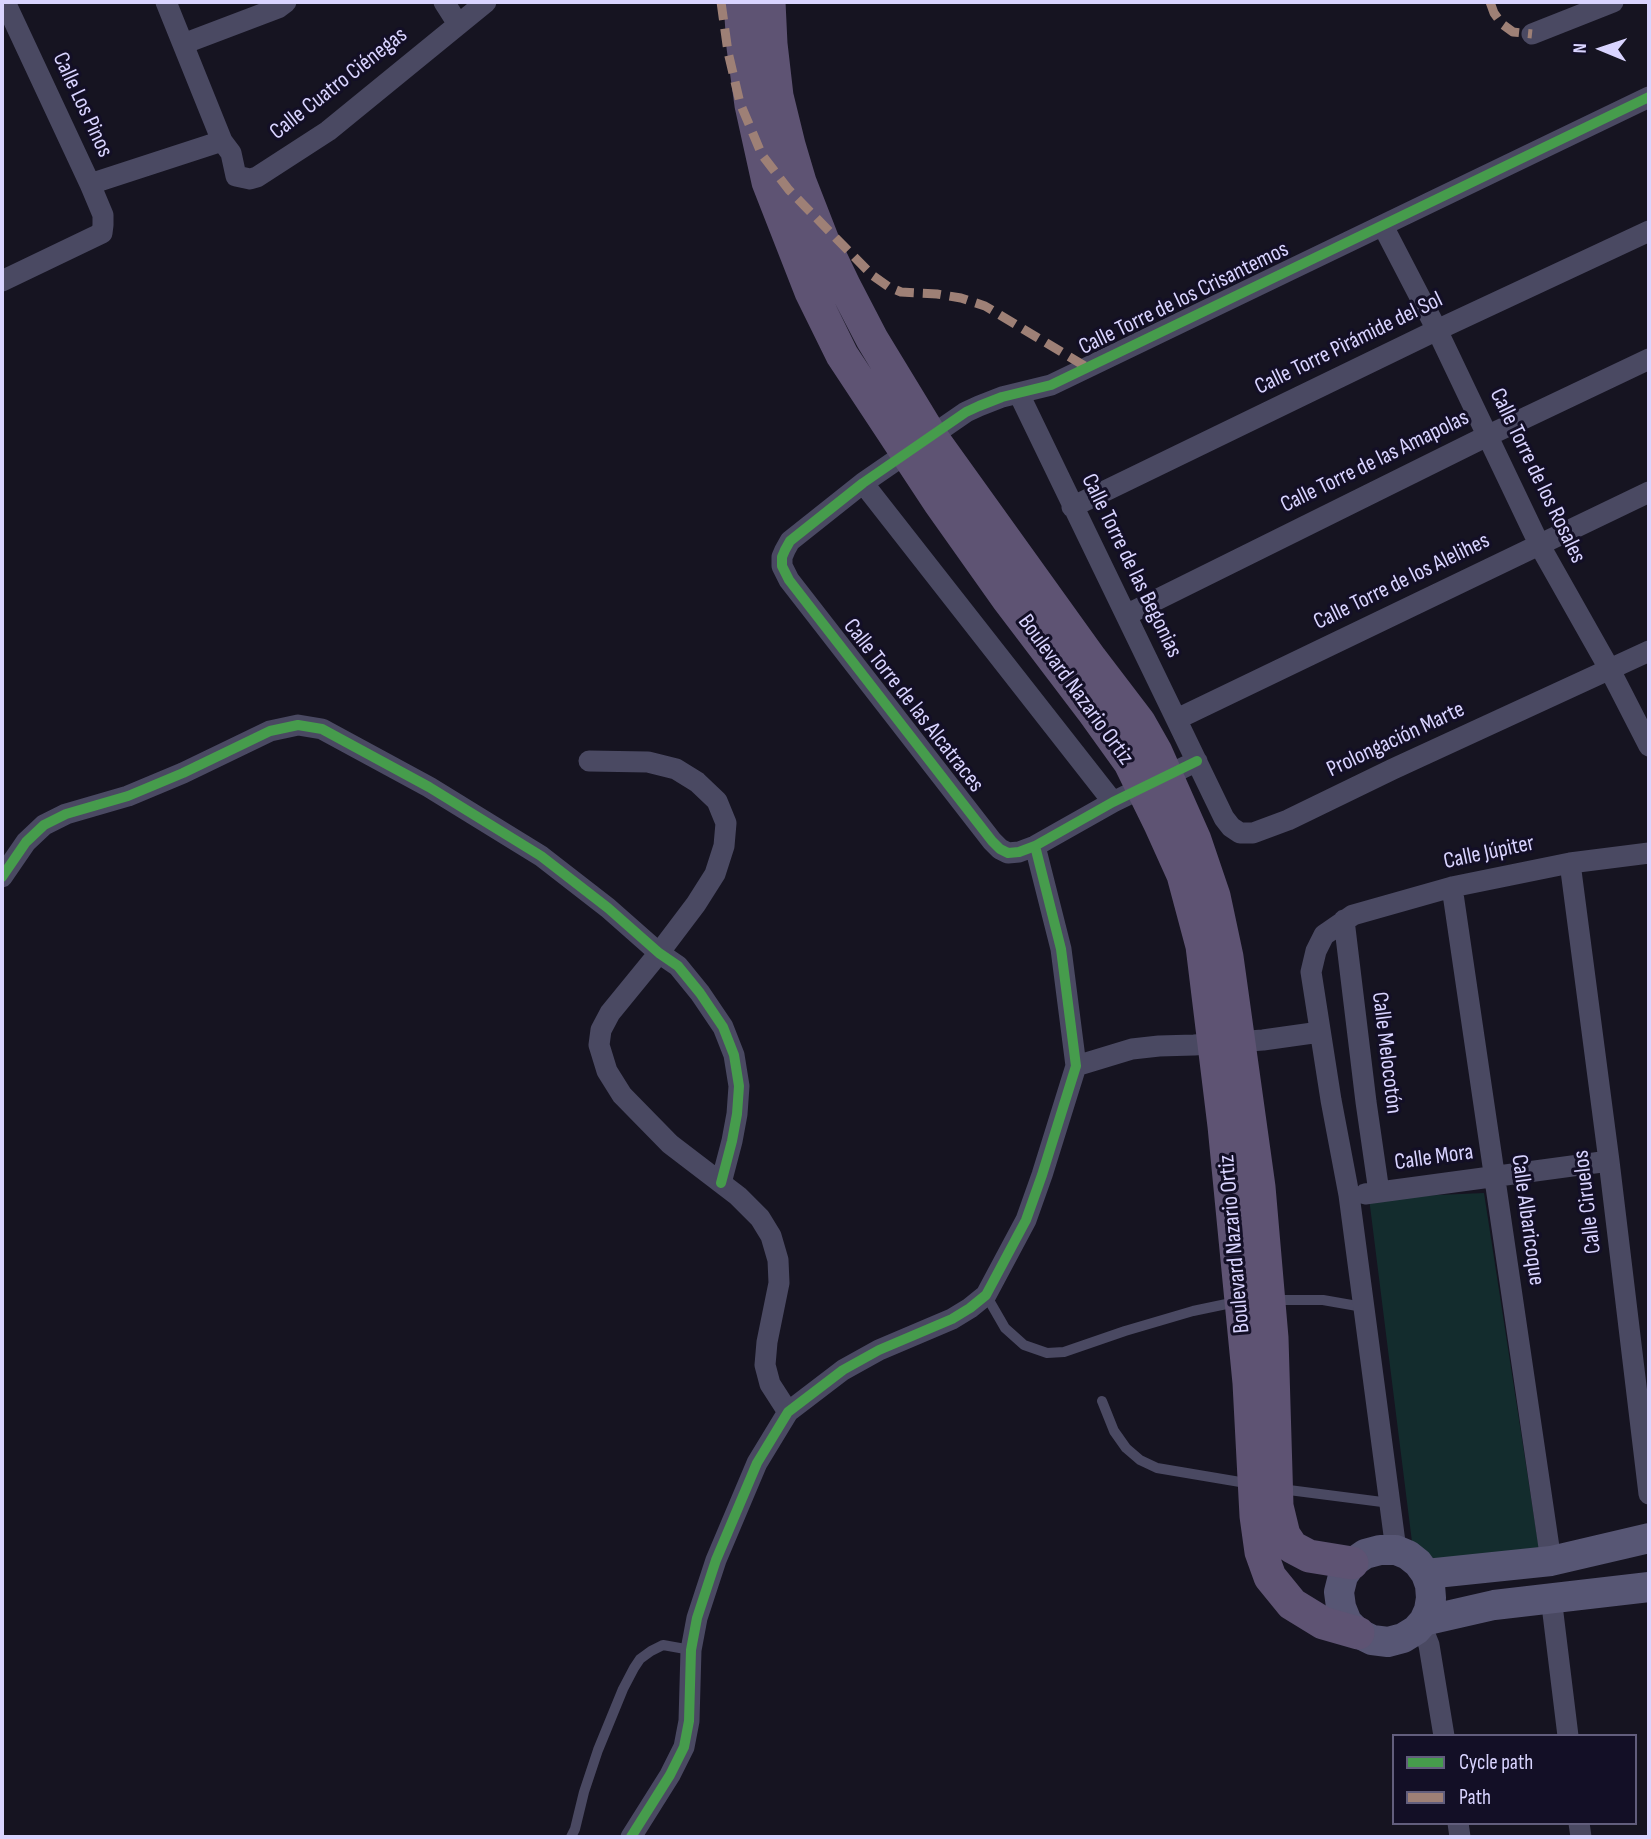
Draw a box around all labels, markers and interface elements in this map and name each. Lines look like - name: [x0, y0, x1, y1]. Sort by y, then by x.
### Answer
- north arrow: [1567, 14, 1637, 84]
- street label: Calle Cuatro Ciénegas: [265, 22, 413, 146]
- text: N: [1569, 43, 1592, 54]
- street label: Calle Los Pinos: [46, 48, 118, 162]
- street label: Calle Torre de los Crisantemos: [1075, 236, 1293, 362]
- street label: Calle Torre Pirámide del Sol: [1251, 287, 1447, 401]
- street label: Calle Torre de los Rosales: [1483, 384, 1591, 568]
- street label: Calle Torre de las Amapolas: [1276, 404, 1474, 520]
- street label: Calle Torre de las Begonias: [1075, 470, 1187, 662]
- street label: Calle Torre de los Alelihes: [1309, 527, 1495, 637]
- street label: Boulevard Nazario Ortiz: [1011, 609, 1139, 771]
- street label: Calle Torre de las Alcatraces: [837, 614, 989, 798]
- street label: Prolongación Marte: [1323, 696, 1469, 784]
- street label: Calle Júpiter: [1441, 830, 1537, 876]
- street label: Calle Melocotón: [1365, 990, 1407, 1116]
- street label: Calle Mora: [1393, 1139, 1475, 1177]
- street label: Calle Ciruelos: [1568, 1149, 1608, 1255]
- street label: Calle Albaricoque: [1504, 1153, 1550, 1287]
- street label: Boulevard Nazario Ortiz: [1213, 1154, 1257, 1334]
- legend: [1392, 1734, 1637, 1825]
- text: Cycle path: [1459, 1750, 1533, 1775]
- text: Path: [1459, 1785, 1491, 1810]

